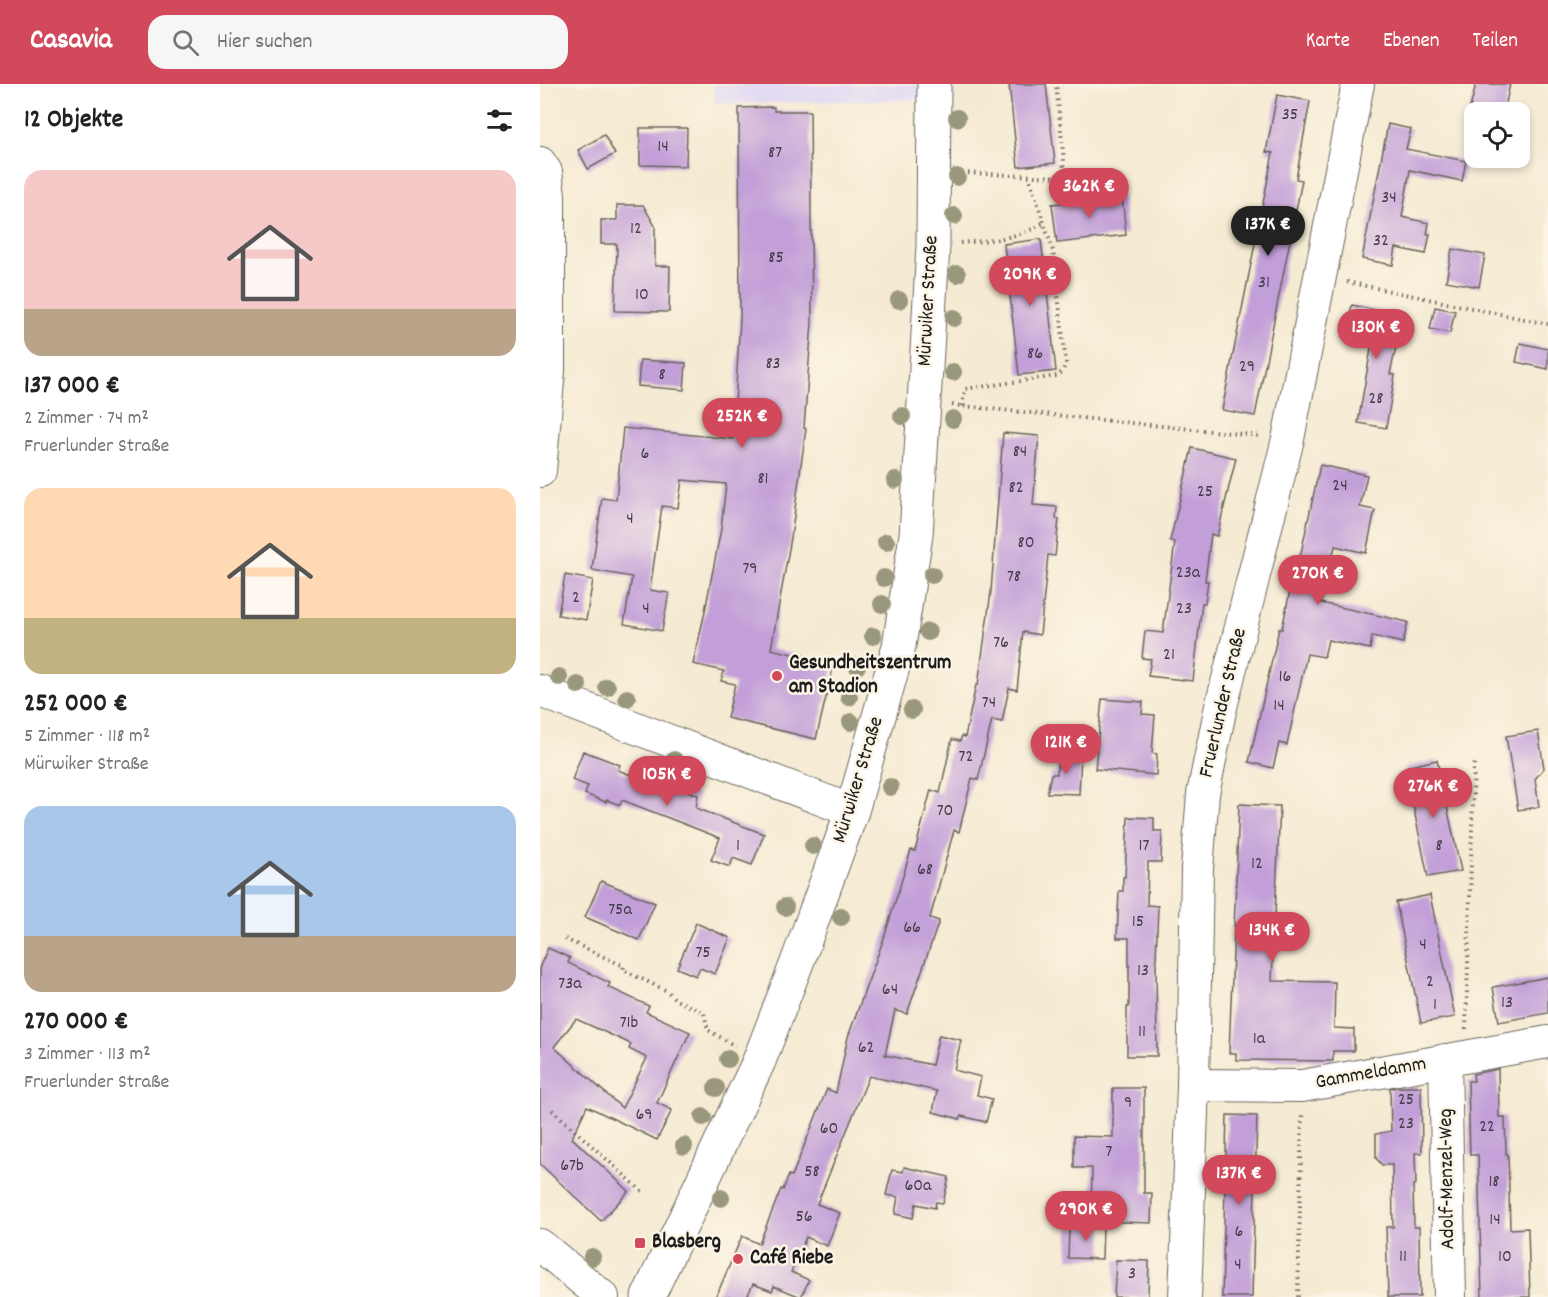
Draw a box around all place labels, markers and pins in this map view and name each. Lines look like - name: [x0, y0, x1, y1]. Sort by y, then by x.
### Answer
- pin: 362K €: [1040, 168, 1138, 219]
- pin: 137K €: [1219, 206, 1317, 257]
- pin: 209K €: [981, 256, 1079, 307]
- pin: 130K €: [1327, 309, 1425, 360]
- pin: 252K €: [693, 398, 791, 449]
- pin: 270K €: [1269, 555, 1367, 606]
- place label: Gesundheitszentrum am Stadion: [789, 649, 952, 703]
- marker: Gesundheitszentrum am Stadion: [770, 669, 784, 683]
- pin: 121K €: [1017, 724, 1115, 775]
- pin: 105K €: [618, 756, 716, 807]
- pin: 276K €: [1384, 768, 1482, 819]
- pin: 134K €: [1223, 912, 1321, 963]
- pin: 137K €: [1190, 1155, 1288, 1206]
- pin: 290K €: [1037, 1191, 1135, 1242]
- place label: Blasberg: [652, 1228, 721, 1258]
- marker: Blasberg: [633, 1236, 647, 1250]
- place label: Café Riebe: [750, 1244, 833, 1274]
- marker: Café Riebe: [731, 1252, 745, 1266]

